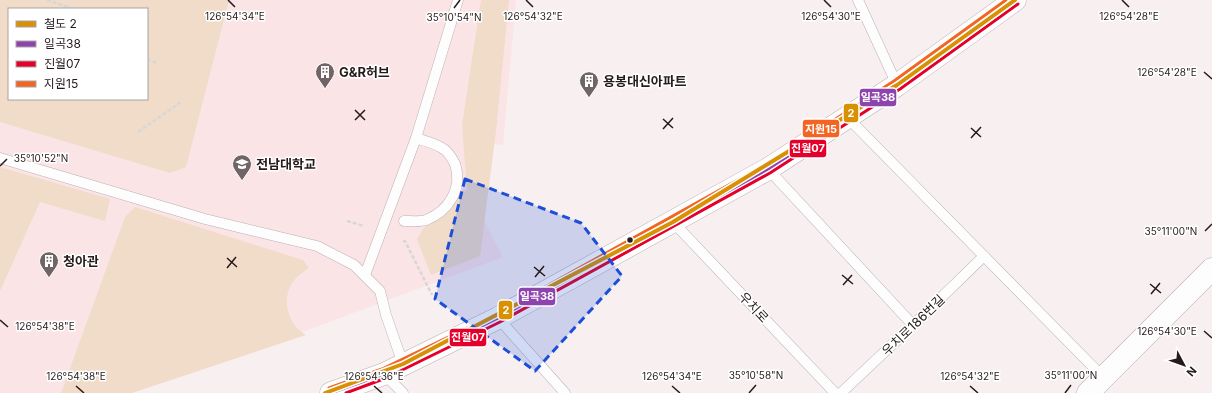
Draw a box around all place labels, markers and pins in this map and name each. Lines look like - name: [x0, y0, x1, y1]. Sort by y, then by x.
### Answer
- building icon: G&R허브: [314, 61, 336, 89]
- place label: G&R허브: [339, 64, 390, 80]
- building icon: 용봉대신아파트: [578, 70, 600, 98]
- place label: 용봉대신아파트: [603, 73, 687, 89]
- school or university icon: 전남대학교: [231, 153, 253, 181]
- place label: 전남대학교: [256, 156, 316, 172]
- unlabelled marker: [625, 235, 635, 245]
- building icon: 청아관: [38, 250, 60, 278]
- place label: 청아관: [63, 253, 99, 269]

